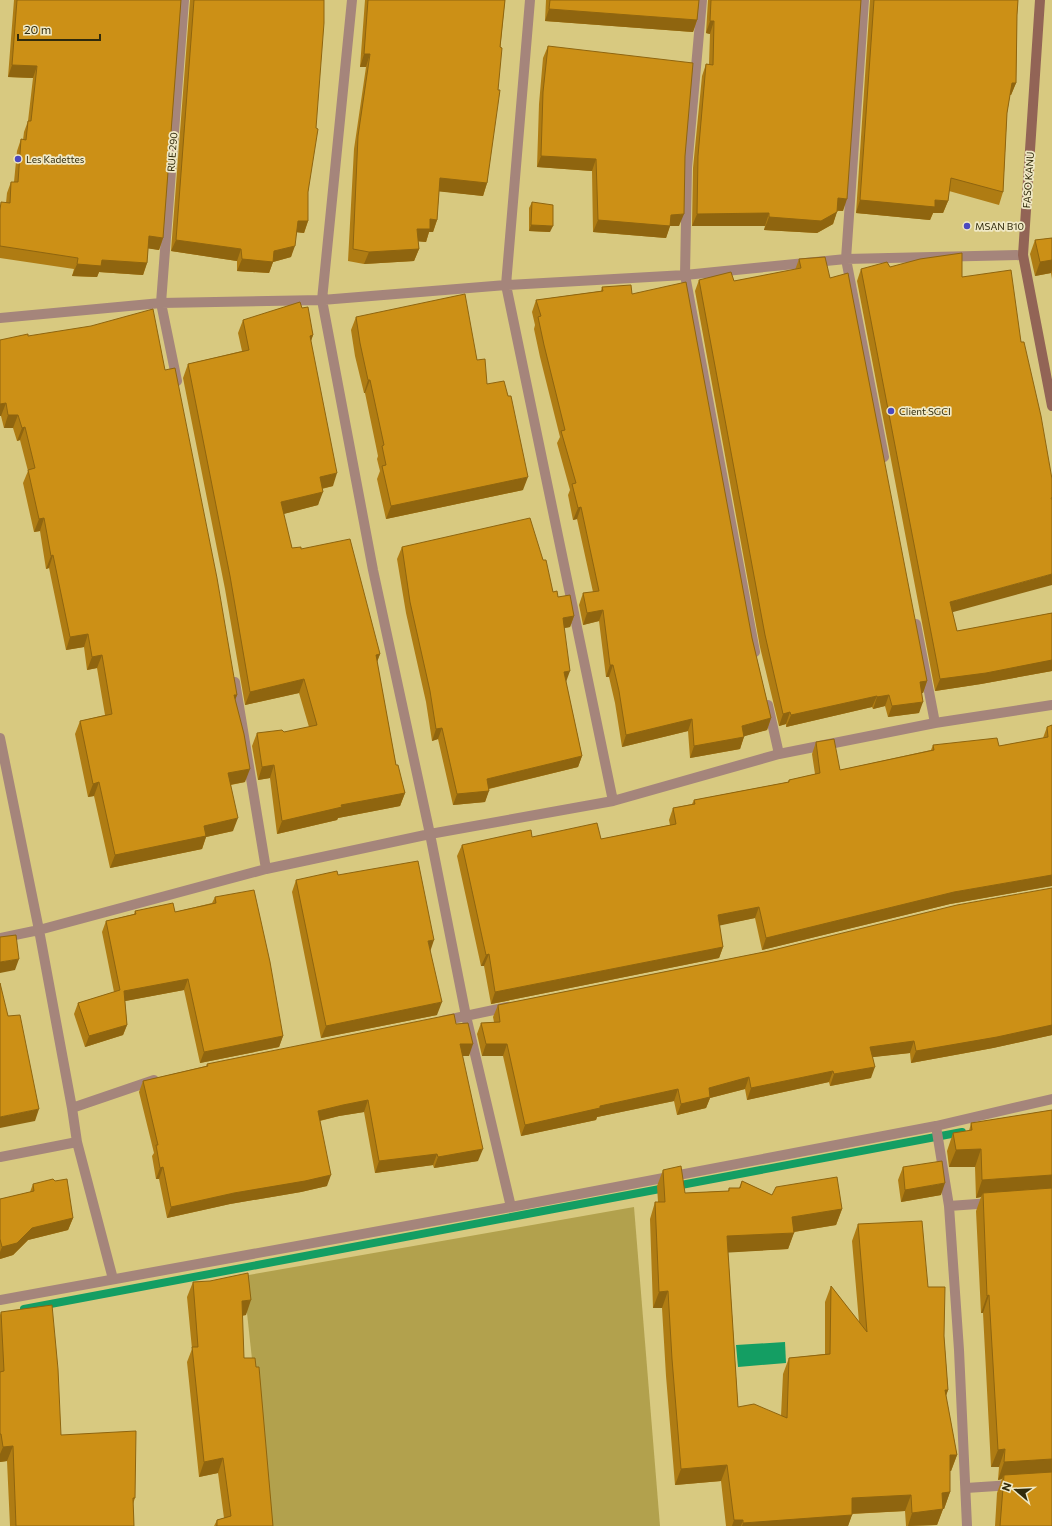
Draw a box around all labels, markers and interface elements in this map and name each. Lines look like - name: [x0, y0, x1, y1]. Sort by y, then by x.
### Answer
- scale bar: [18, 16, 100, 42]
- text: 20 m: [24, 22, 51, 36]
- street label: RUE 290: [165, 132, 179, 172]
- street label: FASO KANU: [1020, 151, 1036, 209]
- place label: Les Kadettes: [26, 153, 85, 165]
- marker: Les Kadettes: [13, 154, 23, 164]
- place label: MSAN B10: [975, 220, 1024, 232]
- marker: MSAN B10: [962, 221, 972, 231]
- place label: Client SGCI: [899, 405, 951, 417]
- marker: Client SGCI: [886, 406, 896, 416]
- north arrow: [996, 1470, 1036, 1510]
- text: N: [999, 1481, 1014, 1493]

